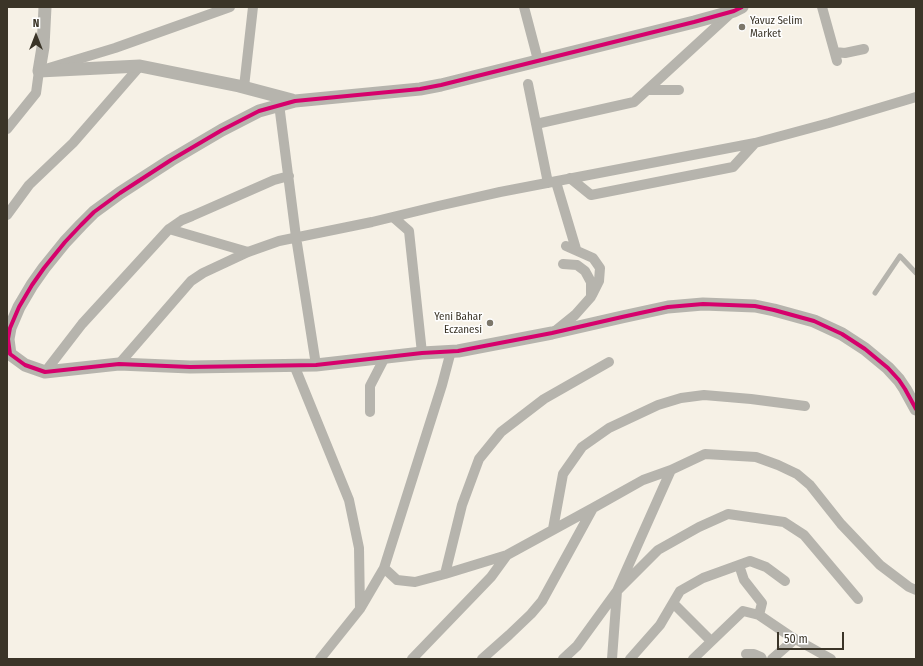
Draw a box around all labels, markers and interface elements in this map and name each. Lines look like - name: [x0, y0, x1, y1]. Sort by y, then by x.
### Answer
- place label: Yavuz Selim Market: [750, 14, 802, 40]
- north arrow: [16, 16, 56, 56]
- text: N: [33, 17, 39, 30]
- marker: Yavuz Selim Market: [737, 22, 747, 32]
- place label: Yeni Bahar Eczanesi: [434, 310, 482, 336]
- marker: Yeni Bahar Eczanesi: [485, 318, 495, 328]
- scale bar: [779, 624, 846, 650]
- text: 50 m: [784, 632, 808, 646]

